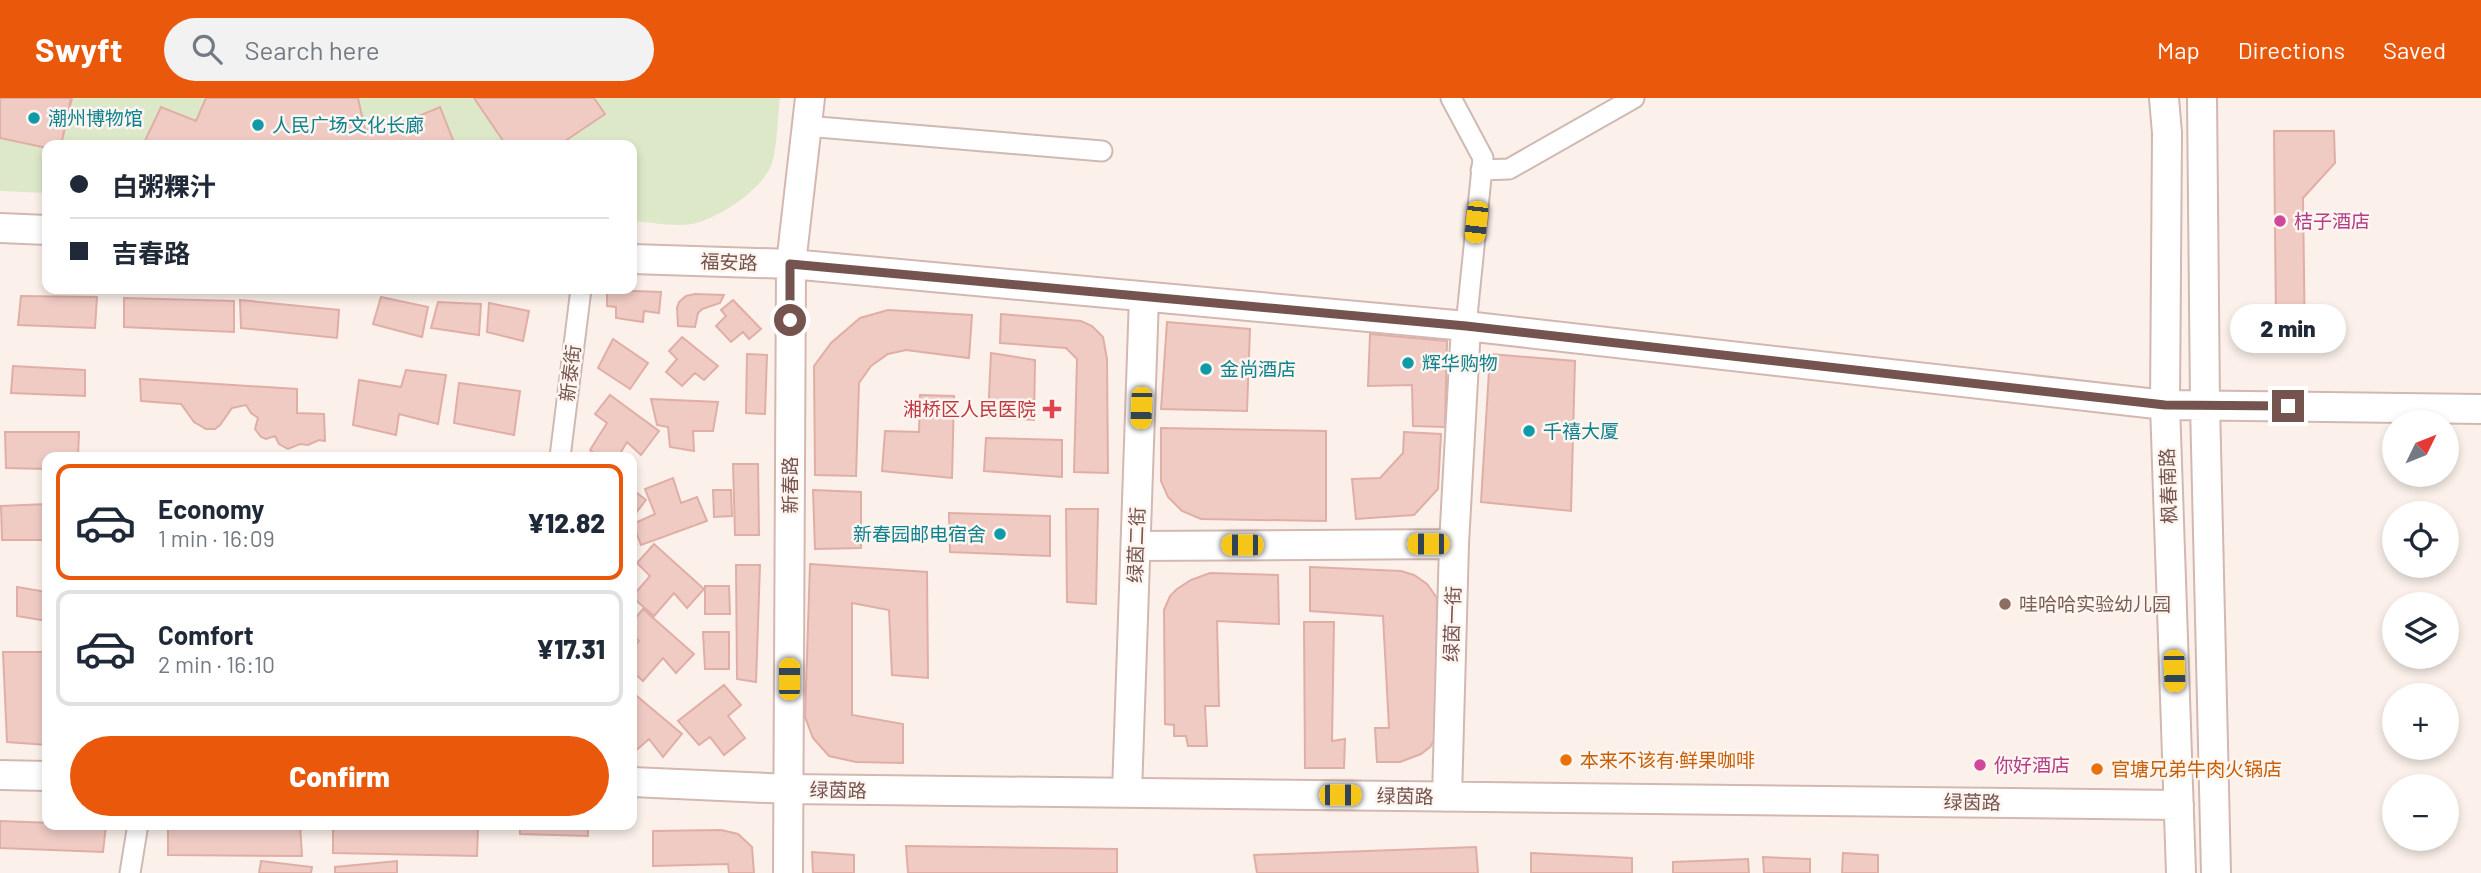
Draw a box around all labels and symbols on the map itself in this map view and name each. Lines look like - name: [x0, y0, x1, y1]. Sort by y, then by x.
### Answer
- place label: 潮州博物馆: [48, 106, 143, 129]
- marker: 潮州博物馆: [26, 110, 42, 126]
- place label: 人民广场文化长廊: [272, 113, 424, 136]
- marker: 人民广场文化长廊: [250, 117, 266, 133]
- car: [1464, 200, 1489, 244]
- place label: 桔子酒店: [2294, 209, 2370, 232]
- marker: 桔子酒店: [2272, 213, 2288, 229]
- street label: 福安路: [700, 249, 758, 274]
- route start: [774, 304, 806, 336]
- callout: 2 min: [2230, 304, 2346, 354]
- street label: 新泰街: [555, 343, 584, 403]
- place label: 辉华购物: [1422, 351, 1498, 374]
- marker: 辉华购物: [1400, 355, 1416, 371]
- place label: 金尚酒店: [1220, 357, 1296, 380]
- marker: 金尚酒店: [1198, 361, 1214, 377]
- car: [1130, 387, 1153, 429]
- route end: [2272, 390, 2304, 422]
- place label: 湘桥区人民医院: [903, 397, 1036, 420]
- marker: 湘桥区人民医院: [1042, 399, 1062, 419]
- north arrow: [2382, 410, 2459, 486]
- place label: 千禧大厦: [1543, 419, 1619, 442]
- marker: 千禧大厦: [1521, 423, 1537, 439]
- street label: 枫春南路: [2155, 448, 2180, 524]
- street label: 新春路: [778, 456, 801, 514]
- street label: 绿茵二街: [1123, 507, 1148, 583]
- place label: 新春园邮电宿舍: [853, 522, 986, 545]
- marker: 新春园邮电宿舍: [992, 526, 1008, 542]
- car: [1408, 534, 1450, 555]
- car: [1222, 535, 1264, 556]
- street label: 绿茵一街: [1439, 586, 1464, 662]
- place label: 哇哈哈实验幼儿园: [2019, 592, 2171, 615]
- marker: 哇哈哈实验幼儿园: [1997, 596, 2013, 612]
- car: [2163, 650, 2186, 692]
- car: [779, 658, 800, 700]
- place label: 本来不该有·鲜果咖啡: [1580, 748, 1755, 771]
- marker: 本来不该有·鲜果咖啡: [1558, 752, 1574, 768]
- place label: 你好酒店: [1994, 753, 2070, 776]
- marker: 你好酒店: [1972, 757, 1988, 773]
- place label: 官塘兄弟牛肉火锅店: [2111, 757, 2282, 780]
- marker: 官塘兄弟牛肉火锅店: [2089, 761, 2105, 777]
- street label: 绿茵路: [809, 778, 867, 801]
- street label: 绿茵路: [1376, 784, 1434, 807]
- car: [1320, 785, 1362, 806]
- street label: 绿茵路: [1943, 790, 2001, 813]

